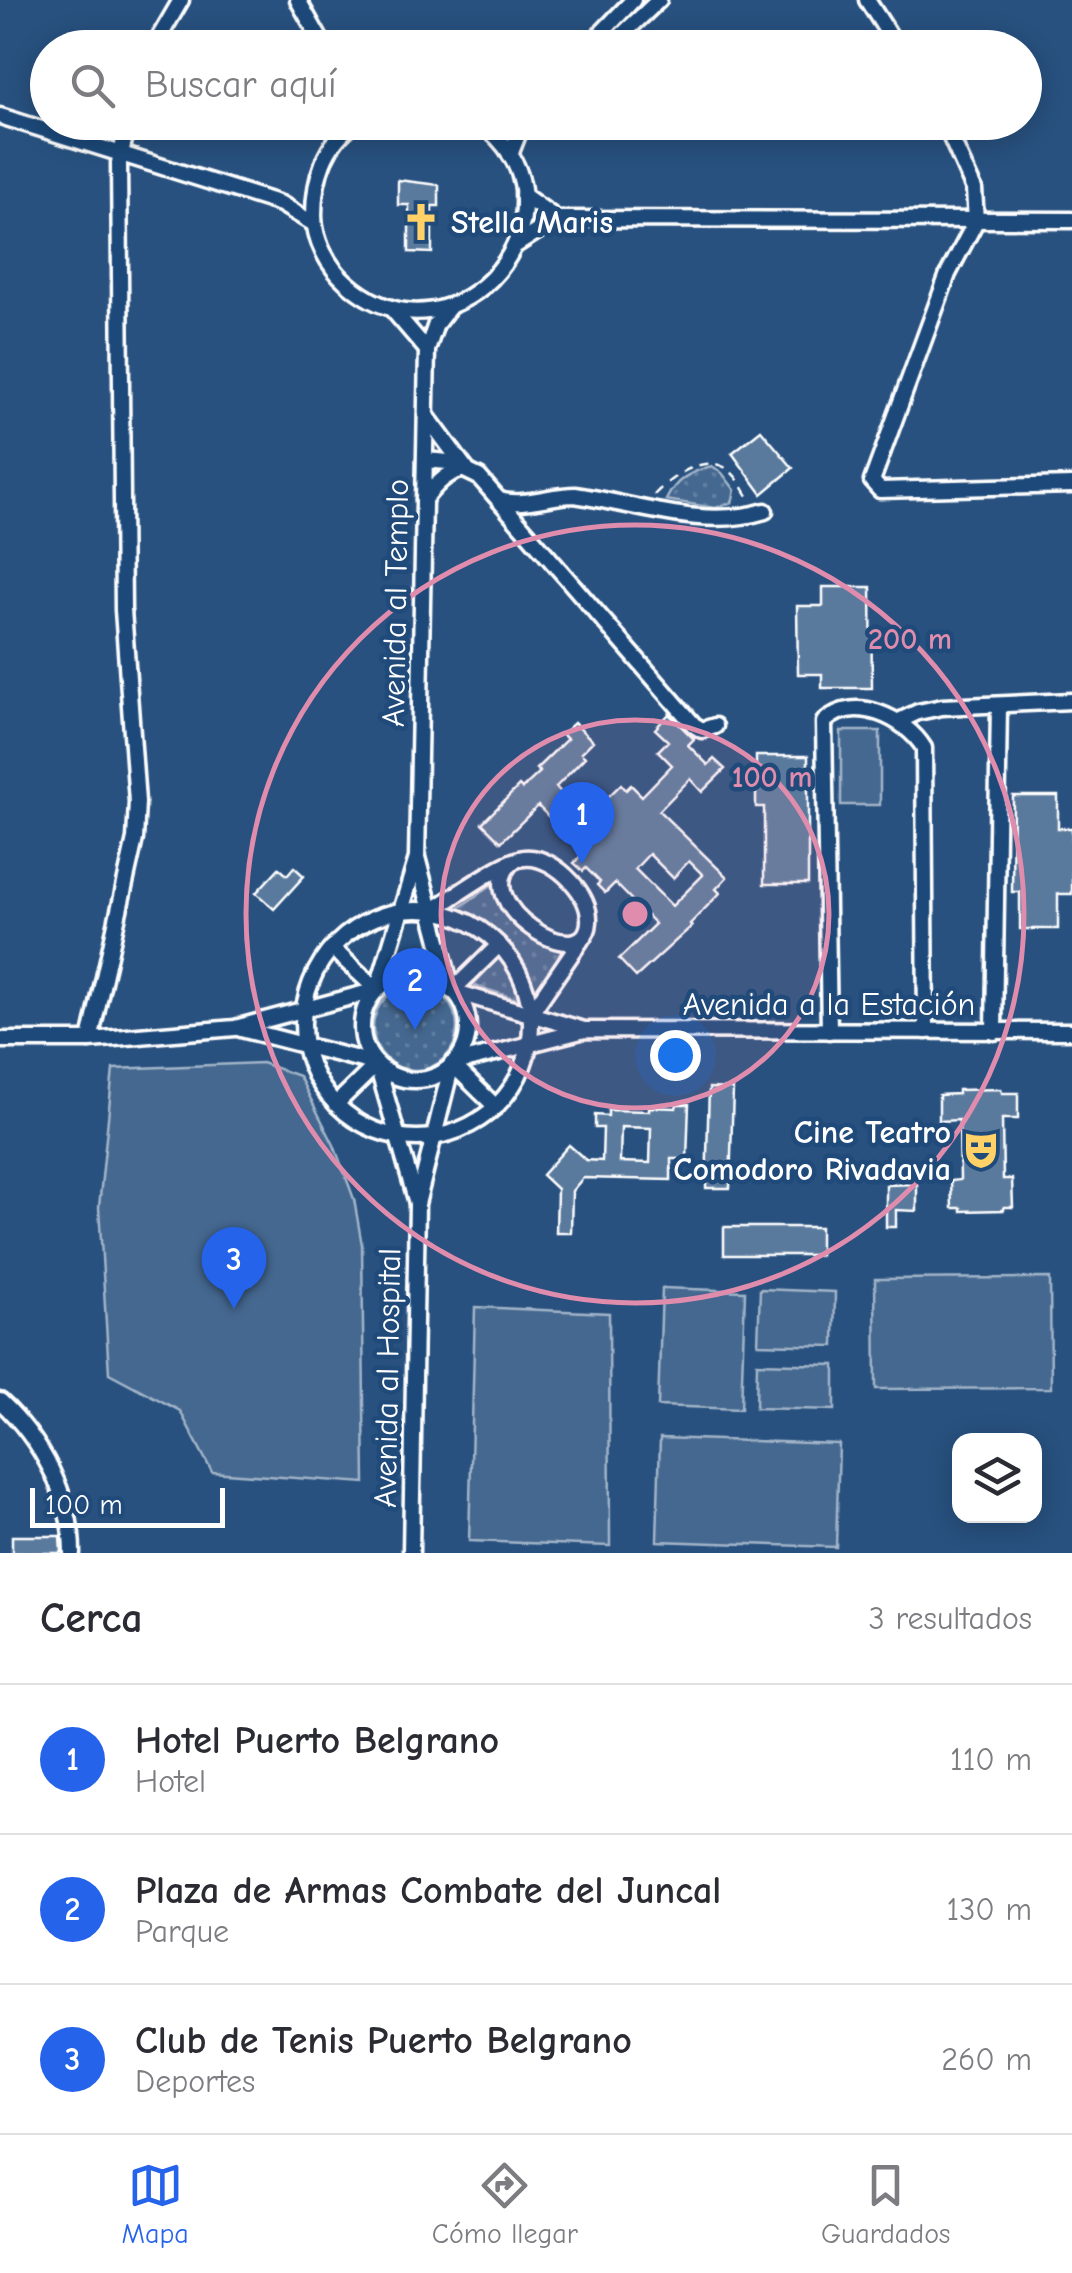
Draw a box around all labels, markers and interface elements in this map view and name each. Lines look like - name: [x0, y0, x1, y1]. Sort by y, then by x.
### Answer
- search box: [30, 30, 1042, 140]
- icon: search: [65, 58, 120, 113]
- text: Buscar aquí: [145, 63, 337, 107]
- church icon: Stella Maris: [400, 201, 442, 243]
- place label: Stella Maris: [451, 204, 613, 241]
- street label: Avenida al Templo: [375, 479, 416, 727]
- text: 200 m: [868, 622, 952, 657]
- text: 100 m: [732, 760, 812, 795]
- pin: 1: [550, 782, 614, 864]
- centre of rings: [617, 896, 653, 932]
- pin: 2: [382, 948, 448, 1030]
- street label: Avenida a la Estación: [683, 986, 975, 1023]
- your location: [650, 1030, 701, 1081]
- place label: Cine Teatro Comodoro Rivadavia: [673, 1114, 951, 1188]
- theatre icon: Cine Teatro Comodoro Rivadavia: [960, 1129, 1002, 1171]
- pin: 3: [202, 1226, 266, 1309]
- street label: Avenida al Hospital: [367, 1248, 408, 1508]
- map controls: [952, 1433, 1042, 1523]
- button: layers: [952, 1433, 1042, 1523]
- scale bar: [30, 1483, 225, 1528]
- text: 100 m: [45, 1489, 123, 1521]
- text: Cerca: [40, 1594, 143, 1643]
- text: 3 resultados: [869, 1600, 1032, 1637]
- text: Hotel Puerto Belgrano: [135, 1719, 499, 1763]
- text: 1: [66, 1741, 79, 1778]
- text: 110 m: [950, 1741, 1032, 1778]
- text: Hotel: [135, 1763, 206, 1800]
- text: Plaza de Armas Combate del Juncal: [135, 1869, 721, 1913]
- text: 2: [65, 1891, 80, 1928]
- text: 130 m: [946, 1891, 1032, 1928]
- text: Parque: [135, 1913, 229, 1950]
- text: Club de Tenis Puerto Belgrano: [135, 2019, 632, 2063]
- text: 3: [65, 2041, 80, 2078]
- text: 260 m: [941, 2041, 1032, 2078]
- text: Deportes: [135, 2063, 255, 2100]
- tab: Mapa: [122, 2158, 189, 2250]
- tab: Cómo llegar: [432, 2158, 578, 2250]
- tab: Guardados: [821, 2158, 950, 2250]

